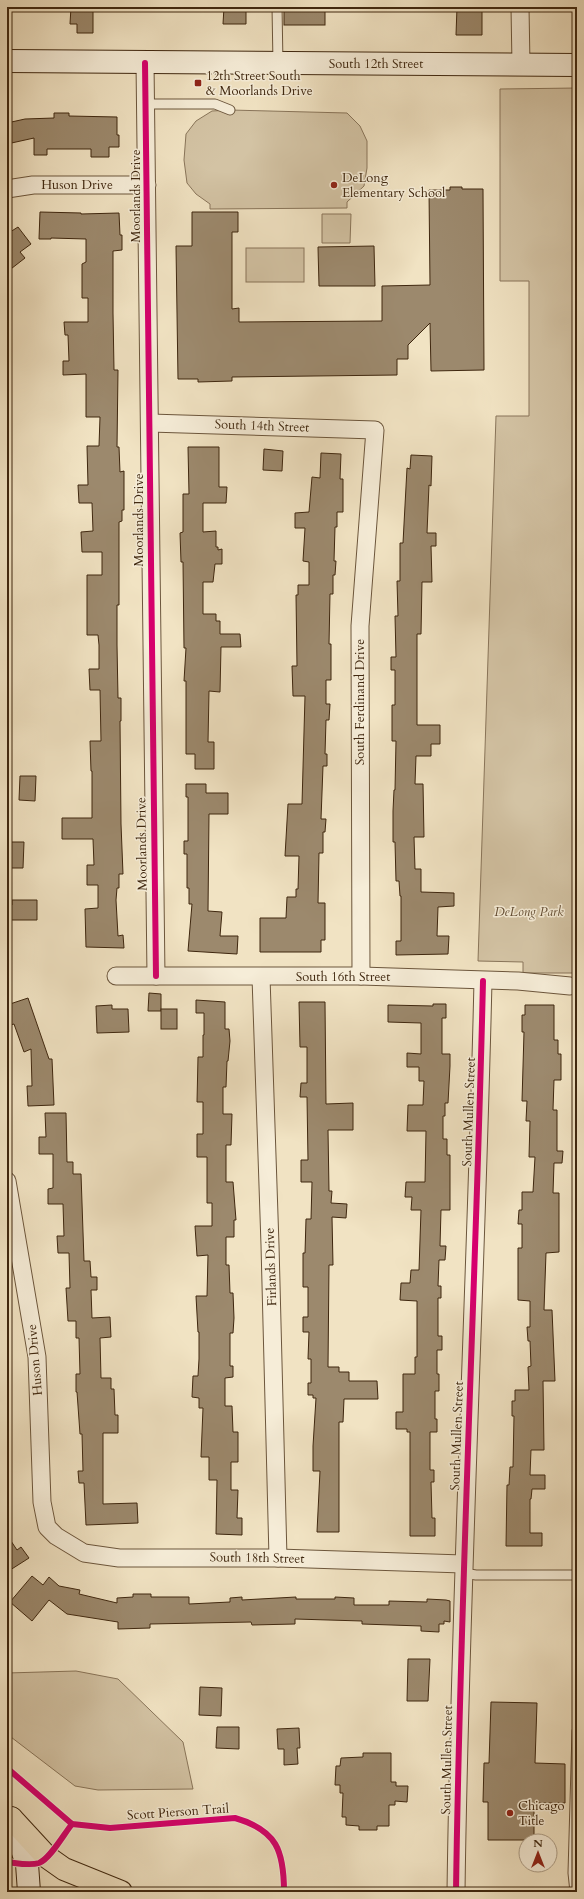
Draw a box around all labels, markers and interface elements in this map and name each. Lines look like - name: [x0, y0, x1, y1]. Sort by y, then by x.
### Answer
- street label: South 12th Street: [329, 55, 423, 73]
- place label: 12th Street South & Moorlands Drive: [206, 67, 313, 100]
- marker: 12th Street South & Moorlands Drive: [193, 78, 203, 88]
- street label: Moorlands Drive: [127, 149, 145, 243]
- place label: DeLong Elementary School: [342, 169, 446, 202]
- street label: Huson Drive: [41, 176, 113, 194]
- marker: DeLong Elementary School: [329, 180, 339, 190]
- street label: South 14th Street: [214, 415, 310, 437]
- street label: Moorlands Drive: [130, 473, 148, 567]
- street label: South Ferdinand Drive: [351, 639, 369, 765]
- street label: Moorlands Drive: [132, 797, 152, 891]
- park label: DeLong Park: [494, 903, 564, 921]
- street label: South 16th Street: [296, 968, 390, 986]
- street label: South Mullen Street: [458, 1057, 480, 1167]
- street label: Firlands Drive: [261, 1227, 281, 1306]
- street label: Huson Drive: [23, 1323, 47, 1396]
- street label: South Mullen Street: [446, 1381, 468, 1491]
- street label: South 18th Street: [209, 1548, 305, 1568]
- street label: South Mullen Street: [437, 1705, 457, 1815]
- place label: Chicago Title: [518, 1797, 565, 1830]
- street label: Scott Pierson Trail: [126, 1799, 230, 1825]
- marker: Chicago Title: [505, 1808, 515, 1818]
- north arrow: [518, 1833, 558, 1873]
- text: N: [533, 1836, 543, 1851]

